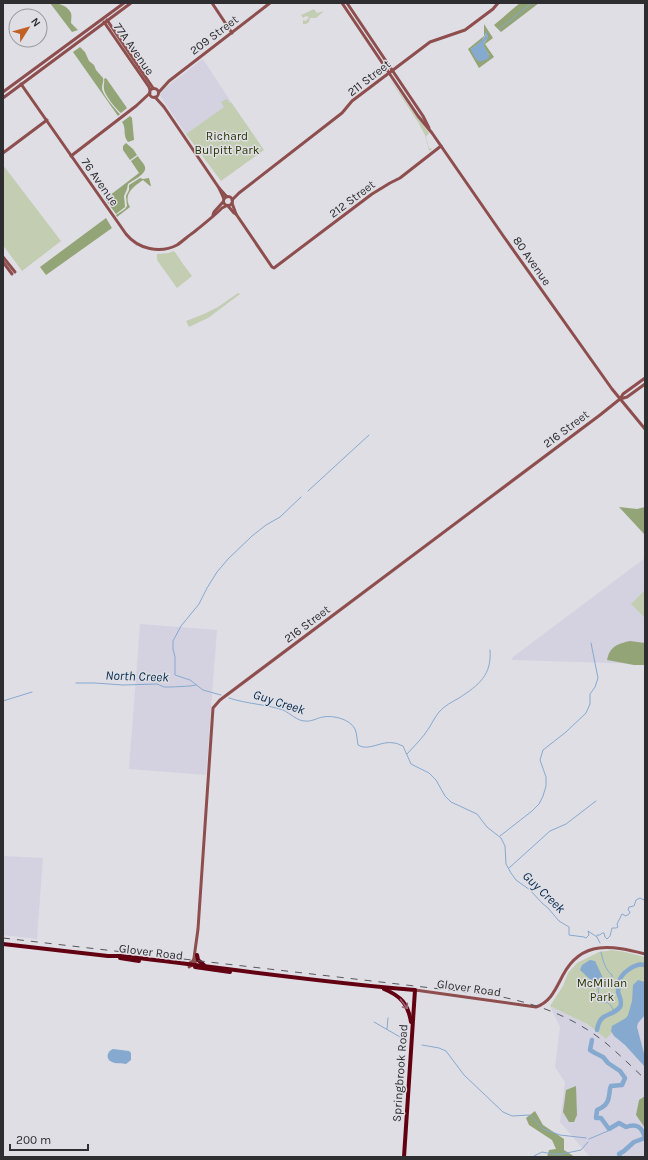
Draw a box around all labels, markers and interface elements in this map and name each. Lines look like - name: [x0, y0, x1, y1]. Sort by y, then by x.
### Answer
- north arrow: [8, 8, 48, 48]
- street label: 209 Street: [187, 12, 241, 58]
- text: N: [28, 15, 43, 29]
- street label: 77A Avenue: [111, 20, 157, 78]
- street label: 211 Street: [345, 57, 394, 99]
- park label: Richard Bulpitt Park: [195, 129, 260, 157]
- street label: 76 Avenue: [79, 156, 121, 208]
- street label: 212 Street: [326, 177, 378, 221]
- street label: 80 Avenue: [510, 234, 554, 288]
- street label: 216 Street: [540, 407, 592, 451]
- street label: 216 Street: [281, 602, 333, 646]
- water label: North Creek: [105, 667, 169, 685]
- water label: Guy Creek: [251, 687, 307, 717]
- water label: Guy Creek: [520, 868, 569, 916]
- street label: Glover Road: [118, 941, 184, 963]
- park label: McMillan Park: [577, 976, 627, 1004]
- street label: Glover Road: [436, 977, 502, 999]
- one-way arrow: [400, 998, 408, 1009]
- street label: Springbrook Road: [390, 1024, 410, 1122]
- scale bar: [10, 1126, 88, 1152]
- text: 200 m: [16, 1133, 51, 1147]

